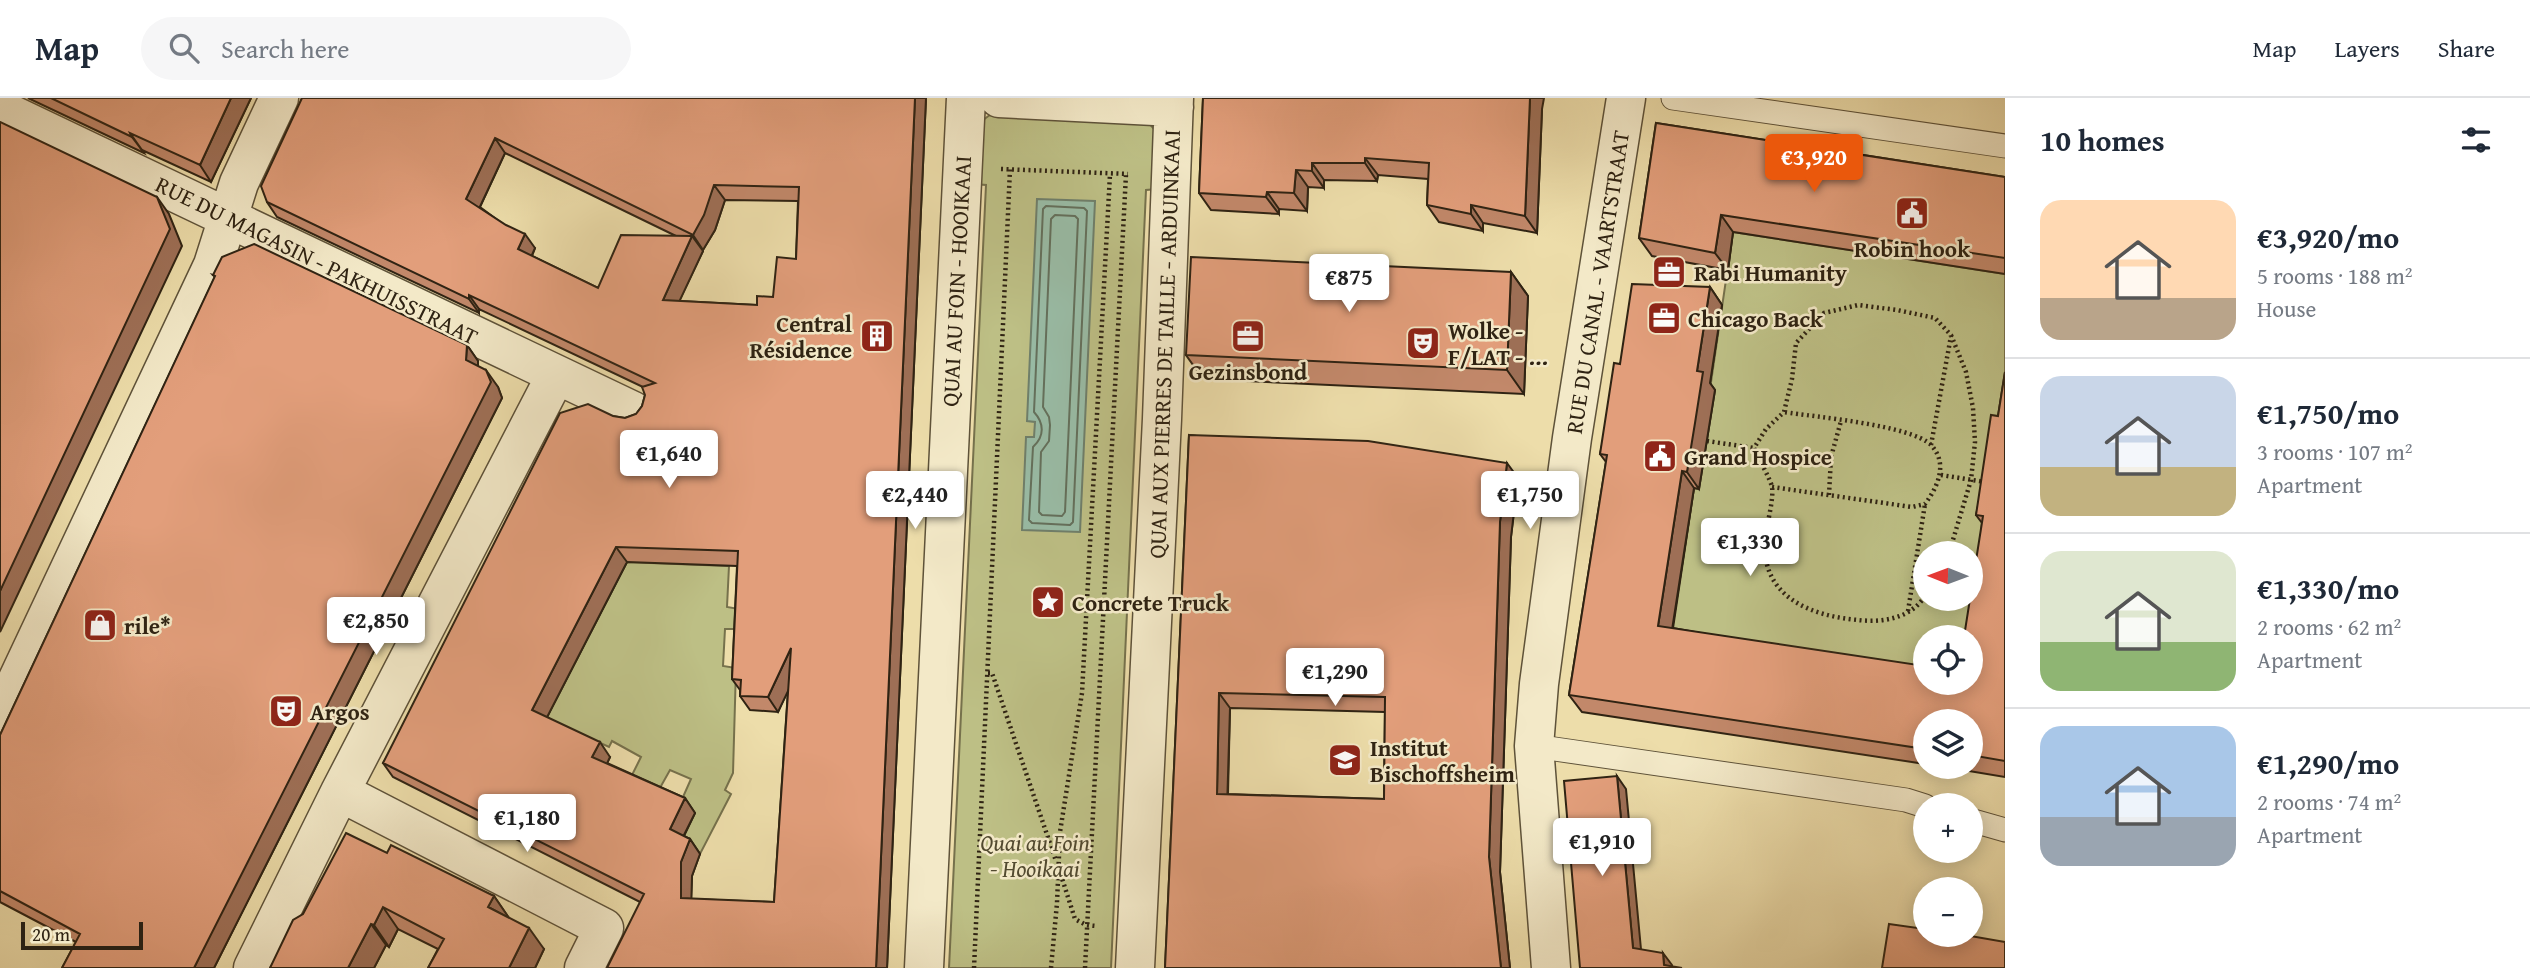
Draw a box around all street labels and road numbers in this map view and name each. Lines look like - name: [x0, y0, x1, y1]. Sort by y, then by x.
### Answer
- street label: RUE DU CANAL - VAARTSTRAAT: [1557, 128, 1637, 436]
- street label: QUAI AUX PIERRES DE TAILLE - ARDUINKAAI: [1140, 129, 1188, 559]
- street label: QUAI AU FOIN - HOOIKAAI: [933, 155, 979, 407]
- street label: RUE DU MAGASIN - PAKHUISSTRAAT: [150, 167, 484, 353]

